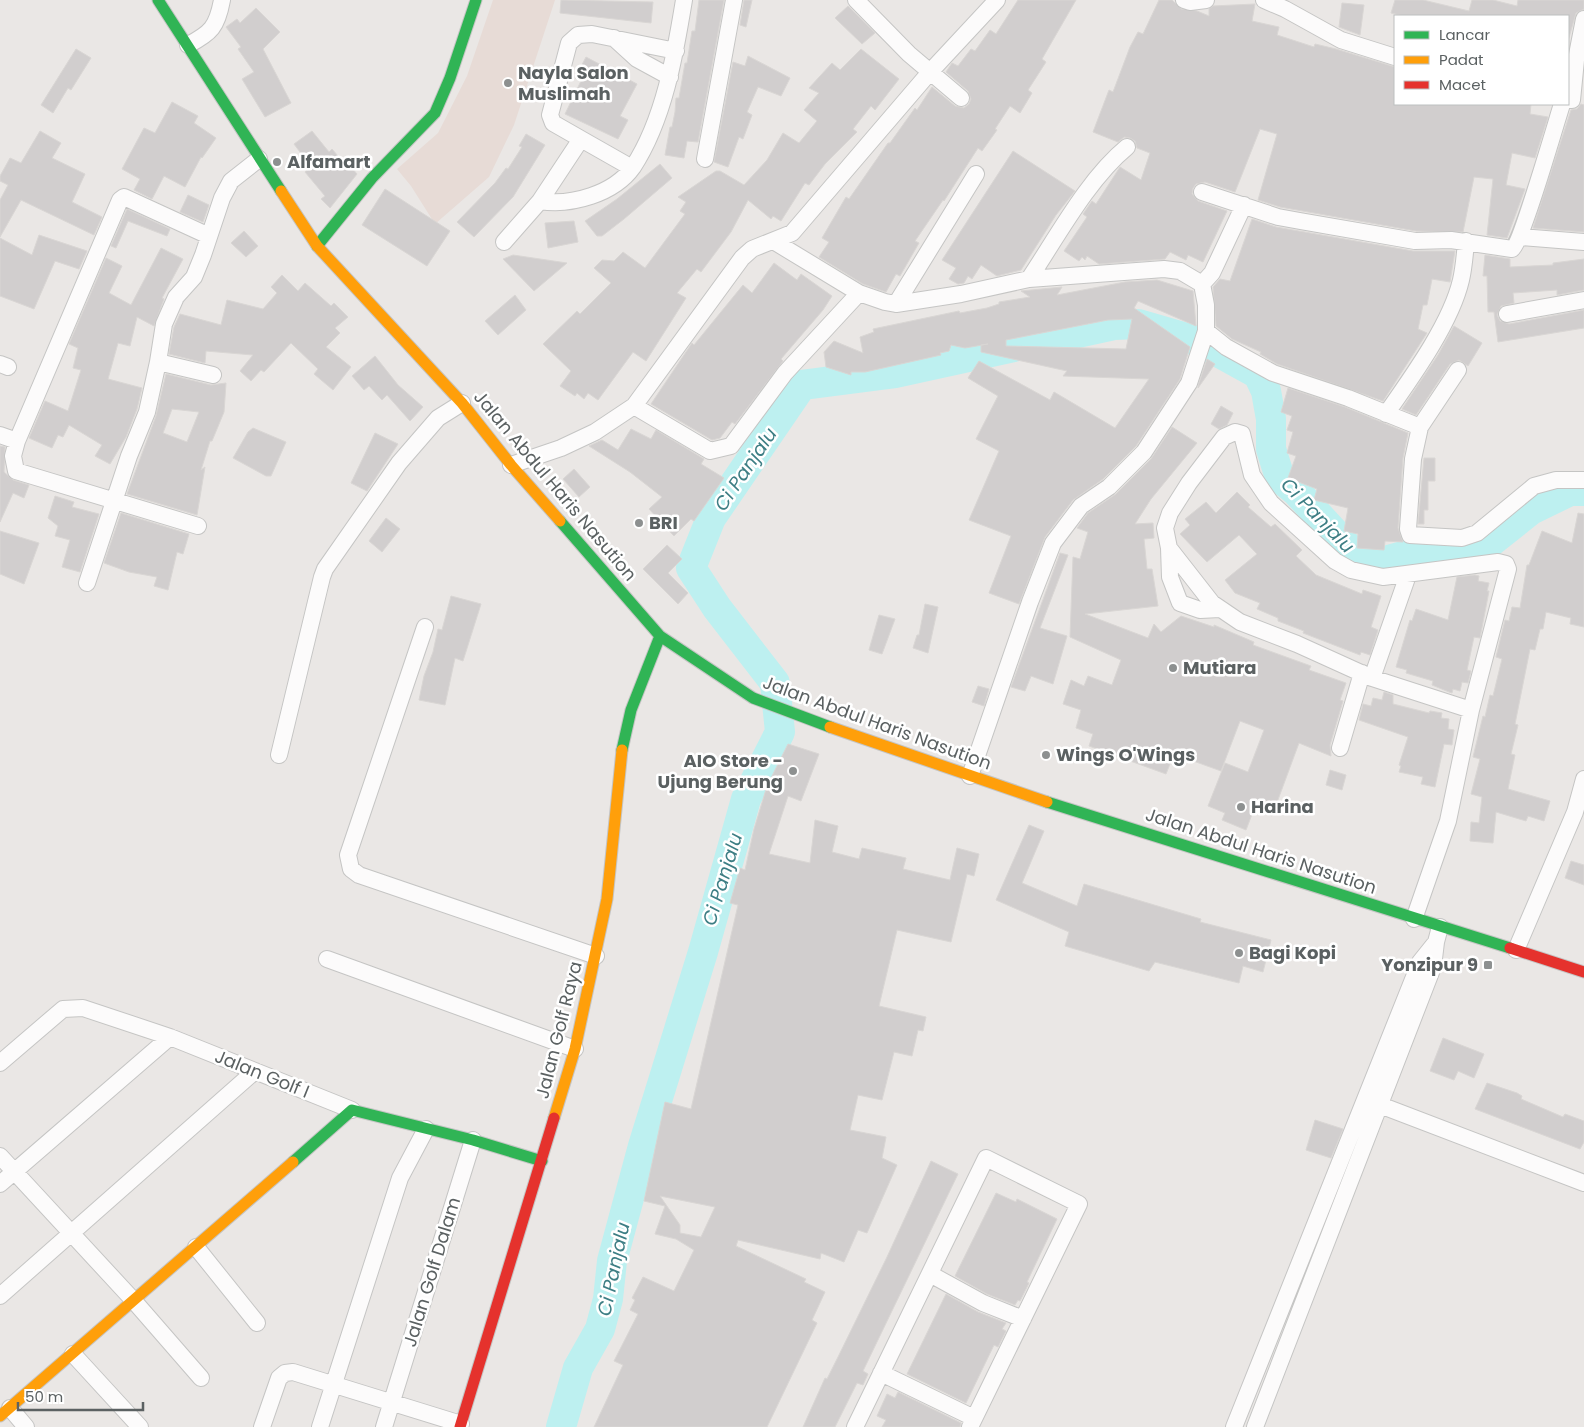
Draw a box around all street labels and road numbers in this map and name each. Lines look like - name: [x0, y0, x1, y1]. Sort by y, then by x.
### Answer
- street label: Jalan Abdul Haris Nasution: [468, 385, 643, 586]
- street label: Jalan Abdul Haris Nasution: [759, 669, 995, 776]
- street label: Jalan Abdul Haris Nasution: [1142, 801, 1380, 900]
- street label: Jalan Golf Raya: [529, 959, 588, 1101]
- street label: Jalan Golf I: [211, 1043, 313, 1104]
- street label: Jalan Golf Dalam: [397, 1194, 466, 1350]

